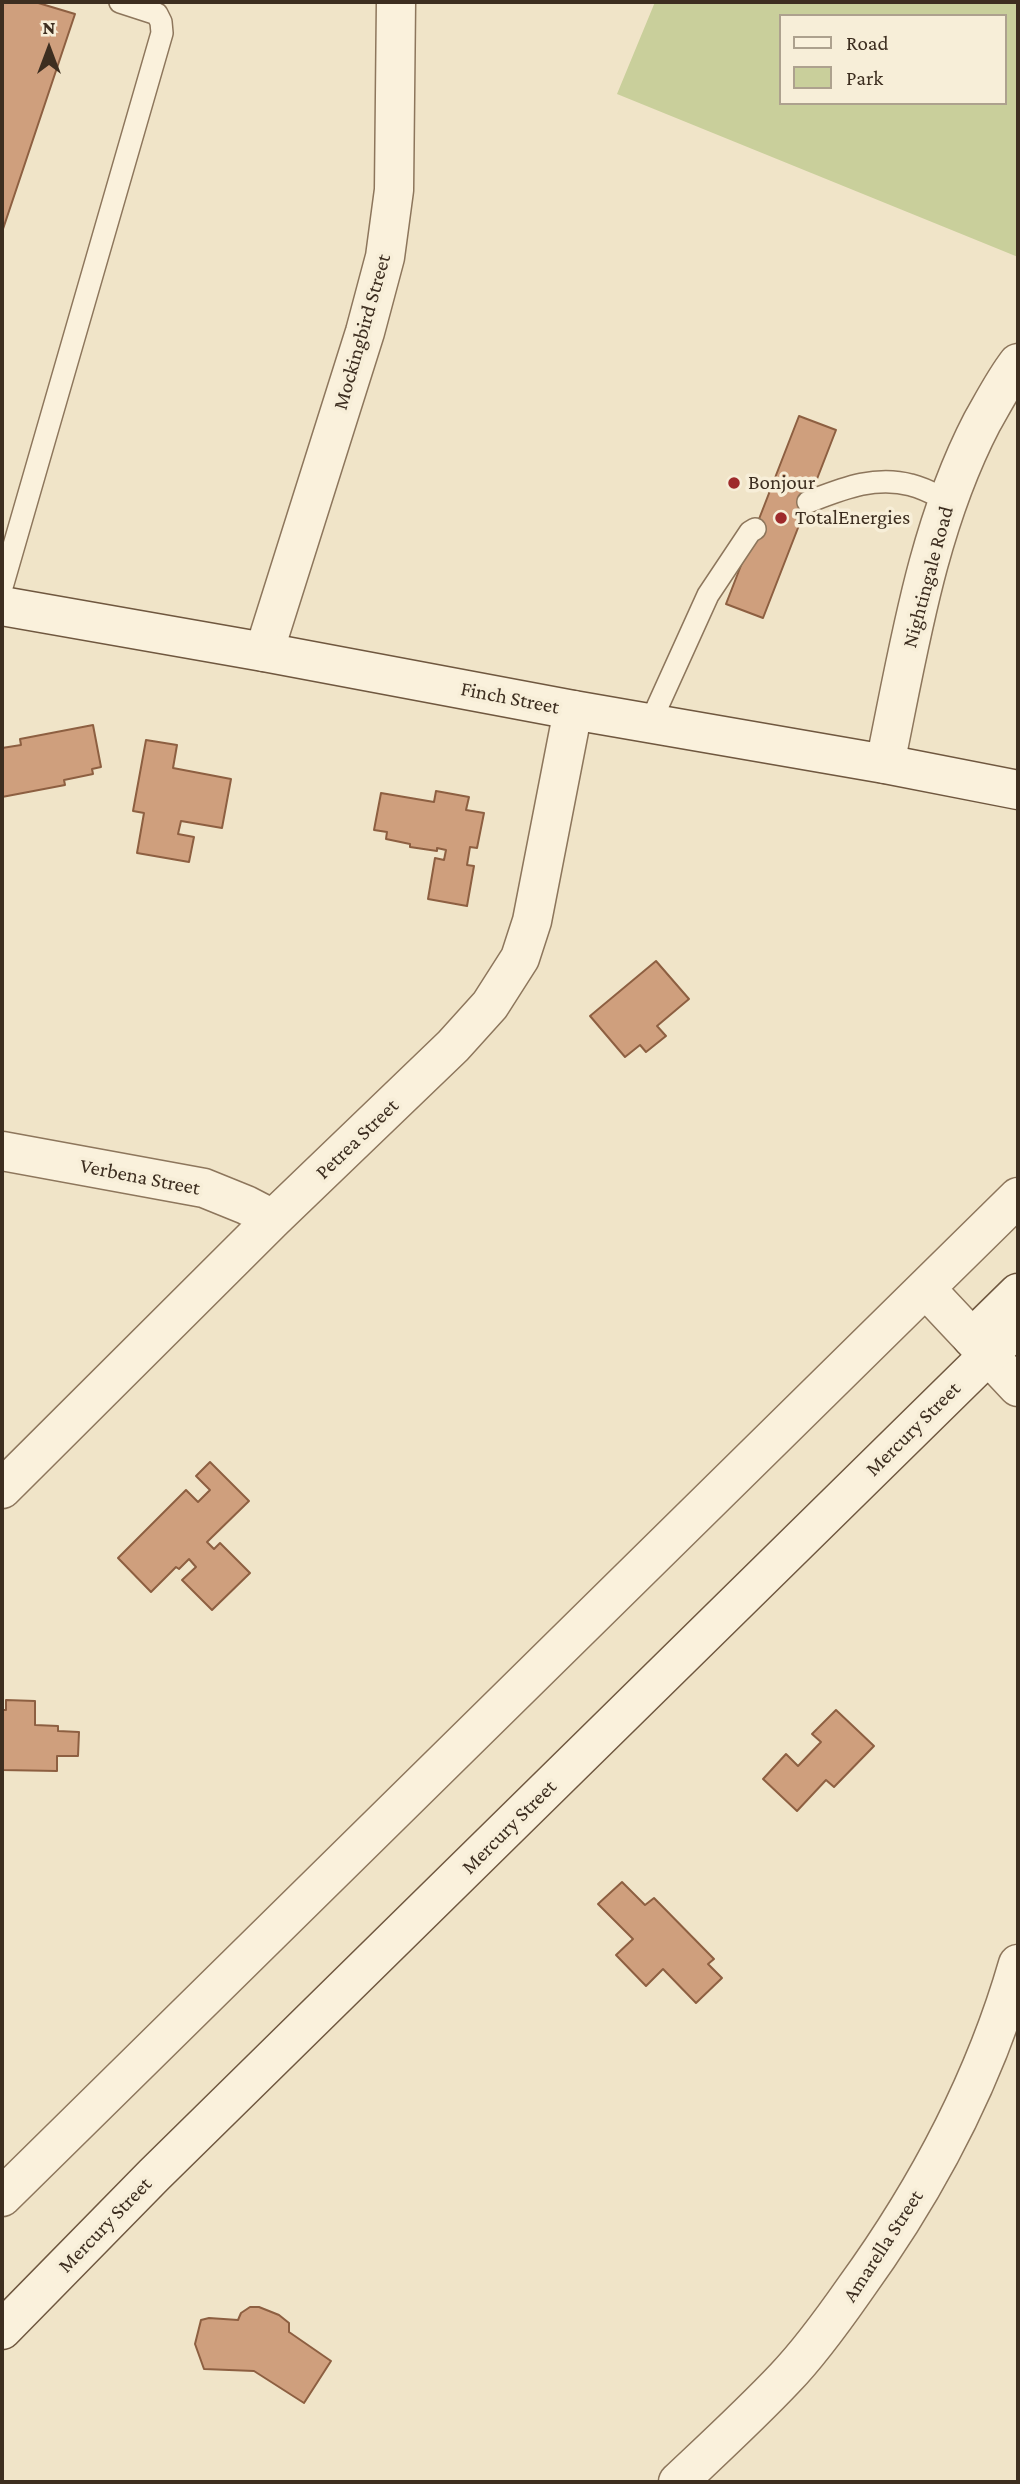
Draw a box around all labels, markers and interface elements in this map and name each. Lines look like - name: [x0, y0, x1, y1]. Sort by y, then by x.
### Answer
- north arrow: [14, 14, 84, 84]
- legend: [778, 14, 1006, 105]
- text: N: [43, 17, 55, 38]
- text: Road: [846, 31, 889, 55]
- text: Park: [846, 66, 883, 90]
- street label: Mockingbird Street: [328, 251, 396, 413]
- place label: Bonjour: [748, 470, 815, 496]
- marker: Bonjour: [726, 475, 742, 491]
- street label: Nightingale Road: [897, 503, 959, 651]
- place label: TotalEnergies: [795, 505, 910, 531]
- marker: TotalEnergies: [773, 510, 789, 526]
- street label: Finch Street: [458, 676, 562, 720]
- street label: Petrea Street: [310, 1093, 404, 1185]
- street label: Verbena Street: [78, 1153, 202, 1201]
- street label: Mercury Street: [860, 1376, 966, 1482]
- street label: Mercury Street: [456, 1774, 562, 1880]
- street label: Mercury Street: [53, 2172, 157, 2278]
- street label: Amarella Street: [837, 2185, 929, 2307]

